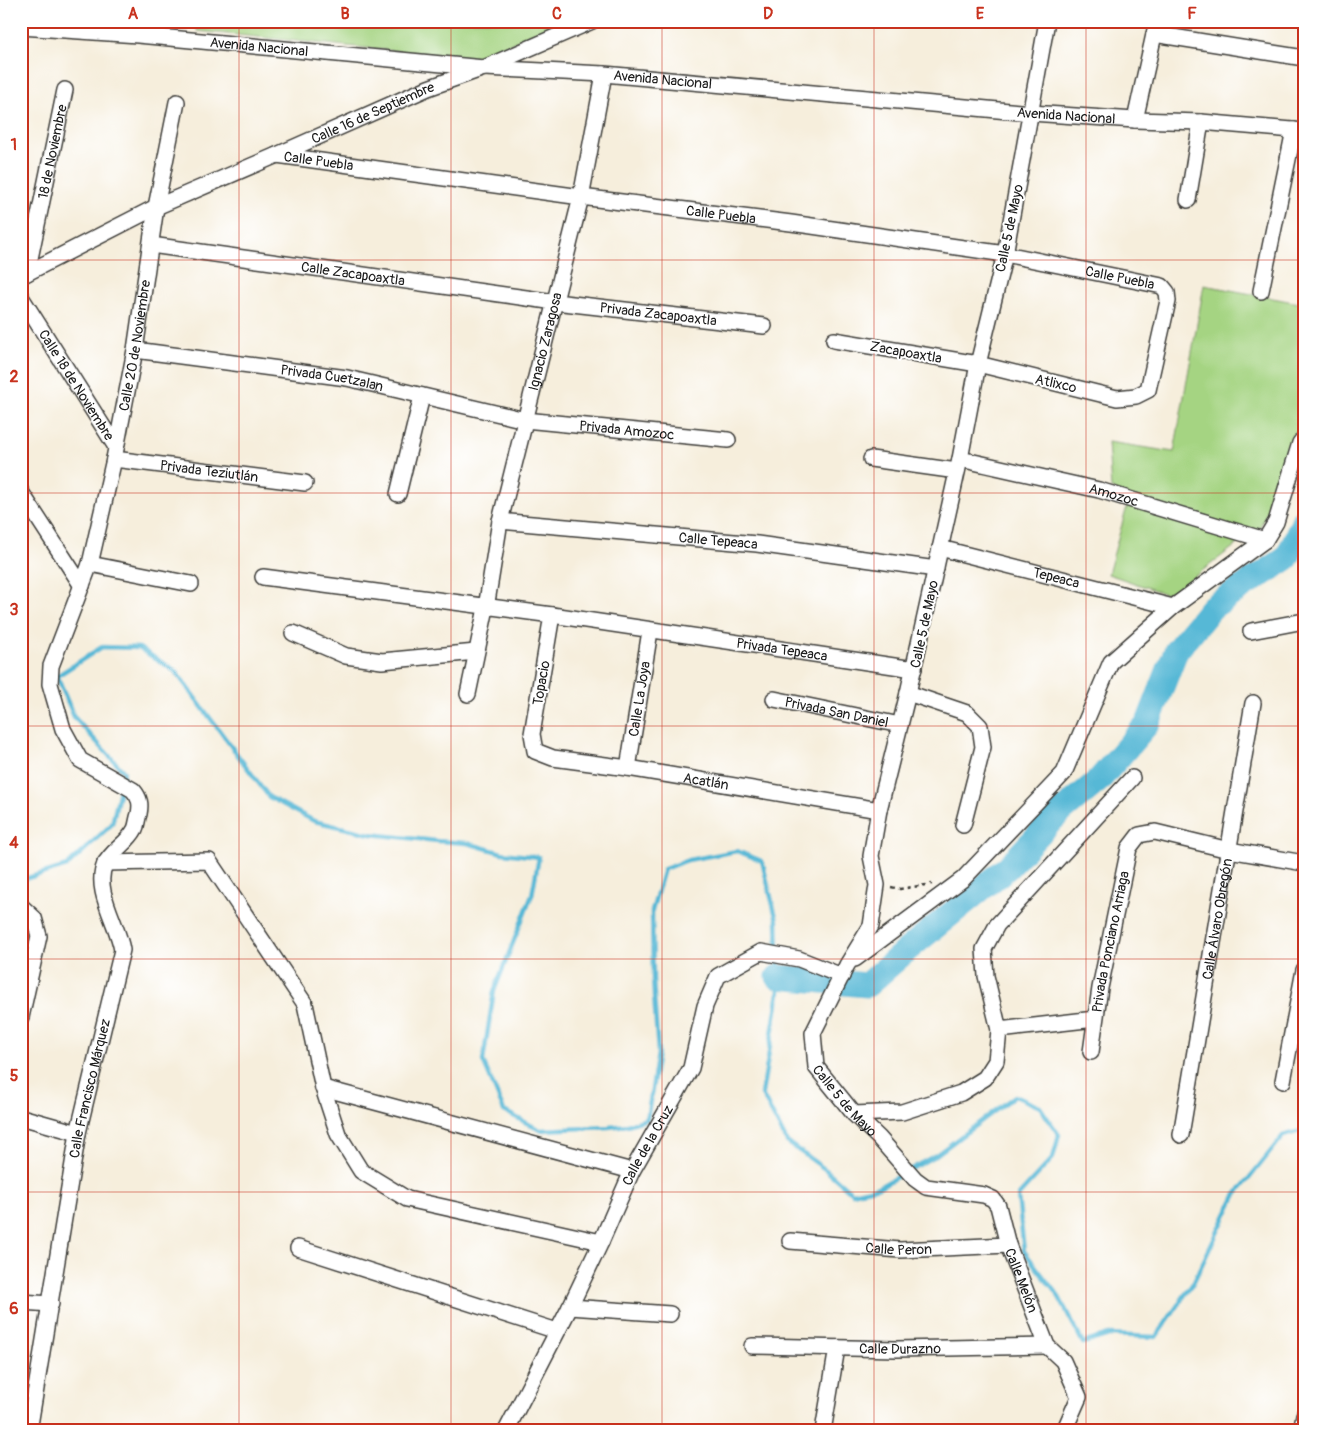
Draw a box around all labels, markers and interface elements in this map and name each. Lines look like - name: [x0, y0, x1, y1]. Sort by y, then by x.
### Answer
- text: A: [128, 4, 139, 24]
- text: B: [340, 4, 350, 24]
- text: C: [552, 4, 562, 24]
- text: D: [763, 4, 773, 24]
- text: E: [976, 4, 985, 24]
- text: F: [1187, 4, 1197, 24]
- street label: Avenida Nacional: [209, 34, 309, 60]
- street label: Avenida Nacional: [613, 67, 713, 93]
- street label: Calle 16 de Septiembre: [309, 78, 437, 148]
- street label: 18 de Noviembre: [35, 103, 71, 200]
- street label: Avenida Nacional: [1016, 104, 1116, 128]
- text: 1: [11, 135, 17, 155]
- street label: Calle Puebla: [283, 148, 354, 174]
- street label: Calle 5 de Mayo: [992, 182, 1027, 274]
- street label: Calle Puebla: [685, 202, 757, 228]
- street label: Calle Zacapoaxtla: [300, 258, 406, 290]
- street label: Calle Puebla: [1084, 263, 1156, 293]
- street label: Calle 20 de Noviembre: [115, 279, 154, 413]
- street label: Ignacio Zaragosa: [525, 291, 566, 392]
- street label: Privada Zacapoaxtla: [599, 299, 718, 330]
- street label: Calle 18 de Noviembre: [35, 327, 118, 444]
- street label: Zacapoaxtla: [869, 338, 943, 367]
- street label: Privada Cuetzalan: [280, 361, 385, 395]
- text: 2: [10, 367, 19, 387]
- street label: Atlixco: [1033, 370, 1079, 397]
- street label: Privada Amozoc: [578, 417, 675, 444]
- street label: Privada Teziutlán: [159, 457, 259, 486]
- street label: Amozoc: [1087, 480, 1141, 510]
- street label: Calle Tepeaca: [678, 529, 758, 553]
- street label: Tepeaca: [1031, 564, 1081, 592]
- street label: Calle 5 de Mayo: [907, 578, 942, 670]
- text: 3: [10, 600, 19, 620]
- street label: Privada Tepeaca: [735, 635, 829, 665]
- street label: Topacio: [529, 659, 554, 707]
- street label: Calle La Joya: [625, 660, 654, 738]
- street label: Privada San Daniel: [783, 693, 890, 731]
- street label: Acatlán: [682, 769, 730, 794]
- text: 4: [9, 833, 19, 853]
- street label: Calle Álvaro Obregón: [1199, 857, 1236, 981]
- street label: Privada Ponciano Arriaga: [1089, 870, 1133, 1014]
- street label: Calle Francisco Márquez: [66, 1017, 114, 1159]
- street label: Calle 5 de Mayo: [809, 1062, 881, 1141]
- text: 5: [10, 1066, 19, 1086]
- street label: Calle de la Cruz: [619, 1102, 677, 1188]
- street label: Calle Peron: [865, 1239, 932, 1259]
- street label: Calle Melón: [1001, 1246, 1041, 1315]
- text: 6: [9, 1299, 19, 1319]
- street label: Calle Durazno: [859, 1340, 942, 1358]

